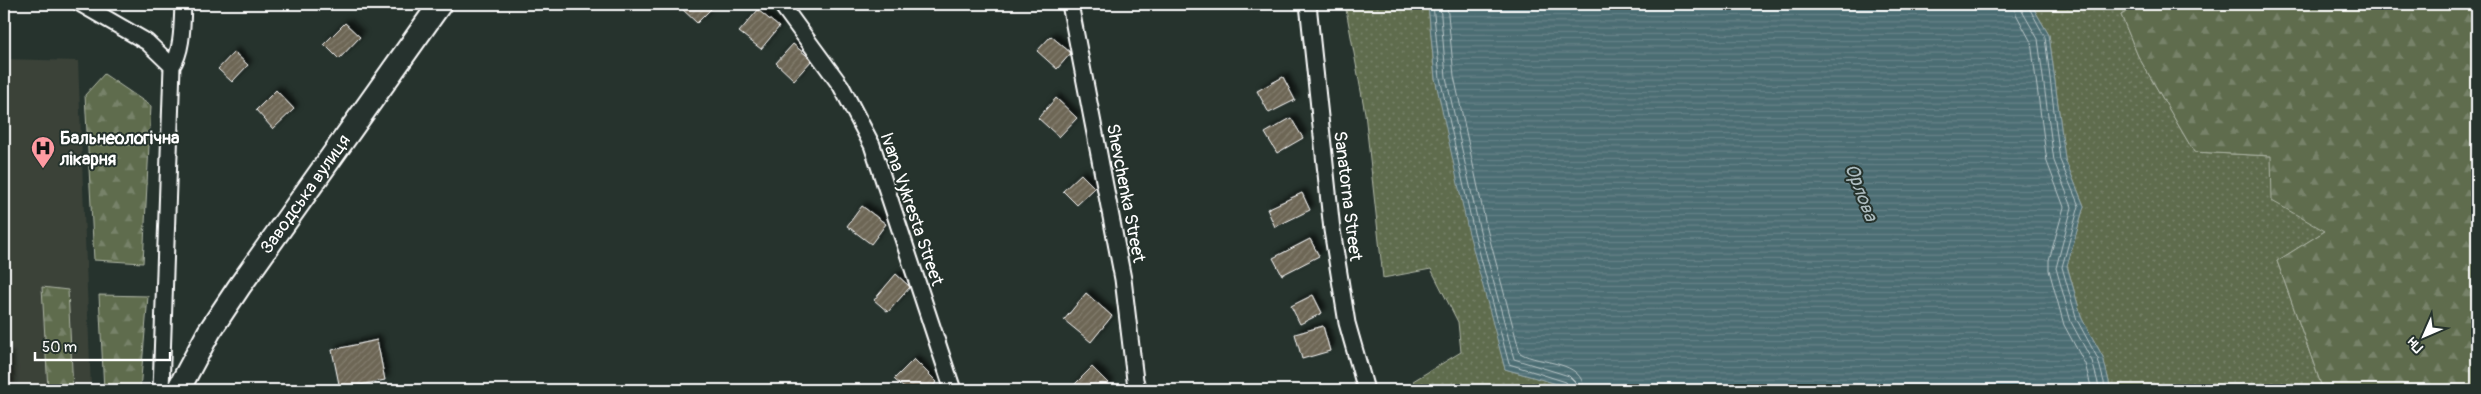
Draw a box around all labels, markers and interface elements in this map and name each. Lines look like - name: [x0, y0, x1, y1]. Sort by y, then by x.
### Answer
- street label: Shevchenka Street: [1101, 122, 1150, 265]
- place label: Бальнеологічна лікарня: [59, 127, 180, 171]
- street label: Ivana Vykresta Street: [874, 129, 949, 290]
- street label: Заводська вулиця: [255, 130, 356, 258]
- street label: Sanatorna Street: [1328, 130, 1367, 263]
- hospital icon: Бальнеологічна лікарня: [30, 135, 56, 169]
- water label: Орлова: [1839, 160, 1883, 225]
- north arrow: [2398, 312, 2448, 362]
- scale bar: [35, 329, 170, 361]
- text: Пн: [2404, 333, 2427, 356]
- text: 50 m: [42, 338, 77, 357]

